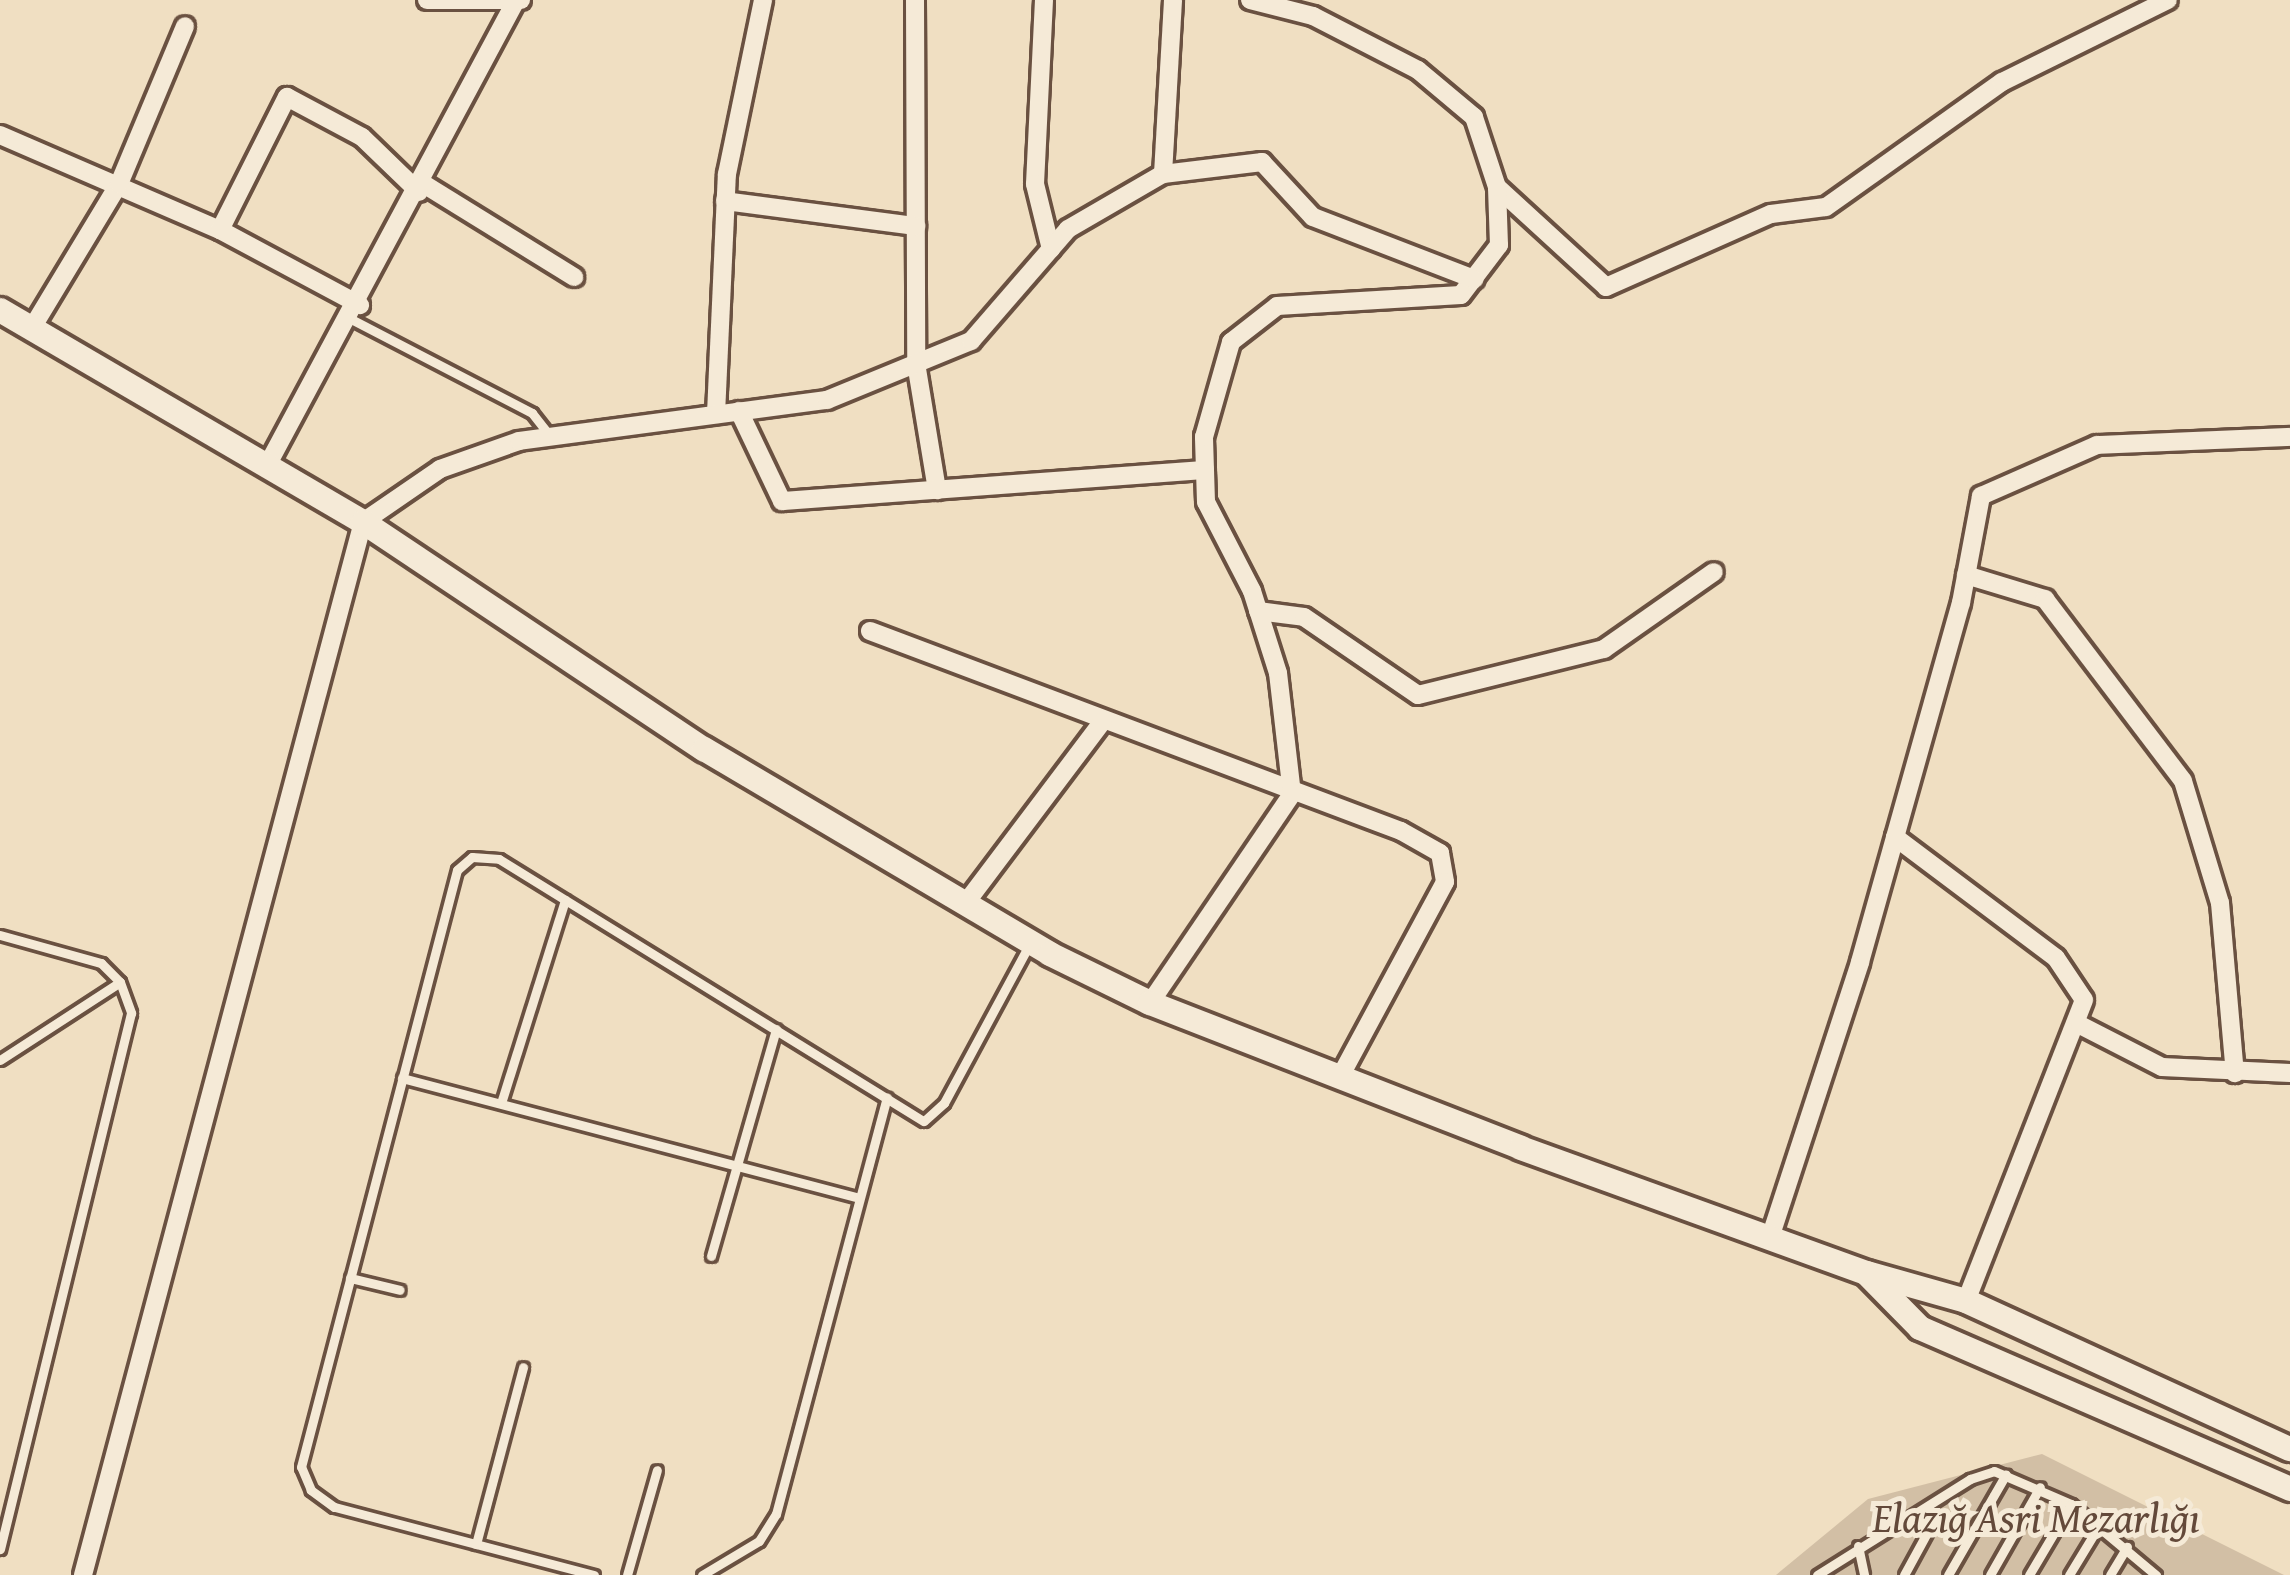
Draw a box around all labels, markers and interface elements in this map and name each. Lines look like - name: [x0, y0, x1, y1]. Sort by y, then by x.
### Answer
- park label: Elazığ Asri Mezarlığı: [1872, 1492, 2200, 1542]

